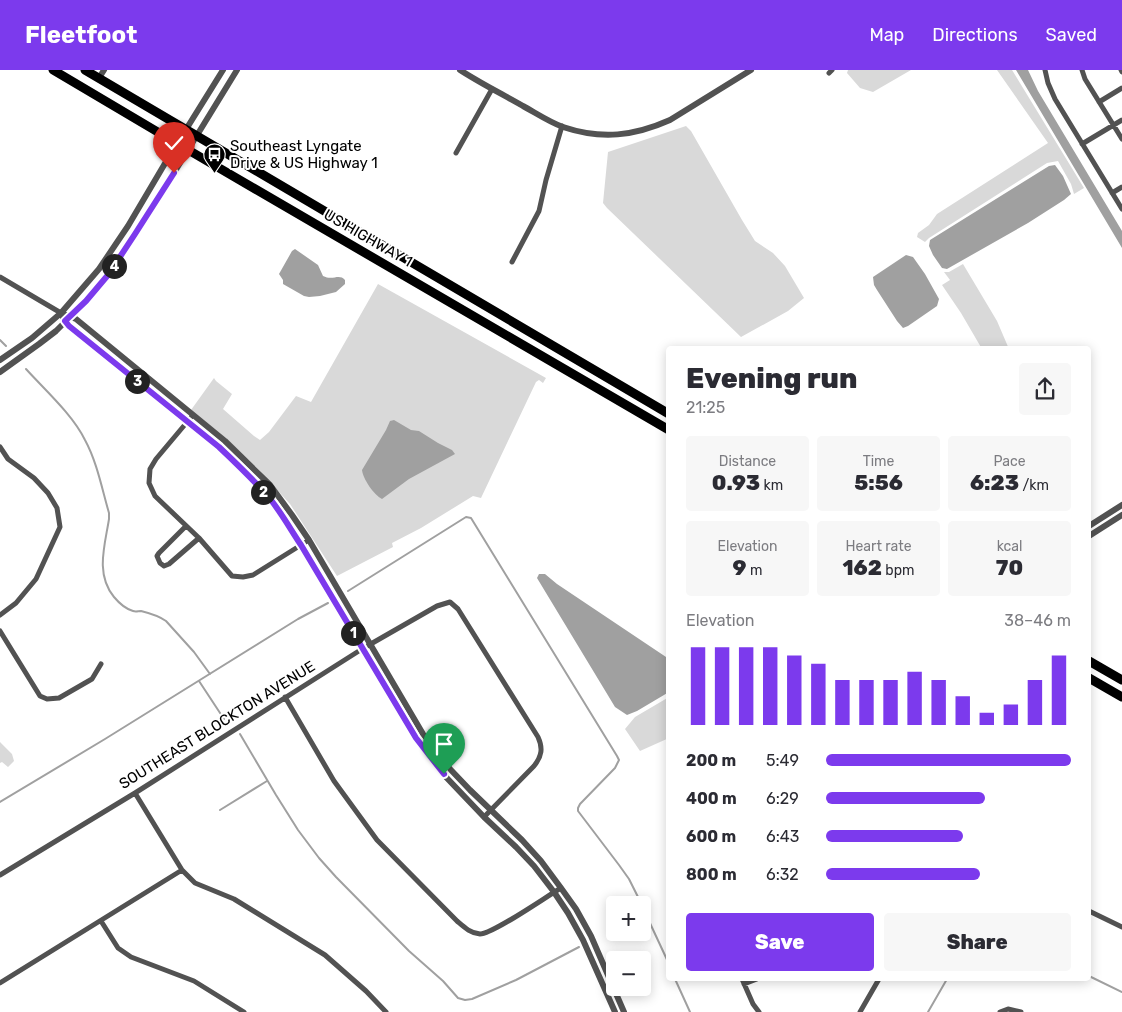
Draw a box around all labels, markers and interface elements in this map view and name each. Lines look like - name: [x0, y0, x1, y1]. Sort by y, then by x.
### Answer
- text: Fleetfoot: [25, 21, 137, 49]
- text: Map: [869, 24, 904, 46]
- text: Directions: [932, 24, 1018, 46]
- text: Saved: [1046, 24, 1097, 46]
- pin: [153, 122, 195, 173]
- icon: check: [160, 129, 188, 157]
- place label: Southeast Lyngate Drive & US Highway 1: [230, 137, 378, 172]
- bus stop icon: Southeast Lyngate Drive & US Highway 1: [202, 143, 226, 174]
- street label: US HIGHWAY 1: [321, 205, 415, 271]
- pin: 4: [102, 254, 126, 278]
- text: 4: [110, 258, 119, 275]
- text: Evening run: [686, 362, 857, 395]
- button: share: [1019, 363, 1071, 415]
- pin: 3: [124, 368, 150, 394]
- text: 3: [133, 373, 142, 390]
- text: 21:25: [686, 398, 725, 417]
- text: Distance: [719, 453, 776, 470]
- text: Time: [863, 453, 894, 470]
- text: Pace: [993, 453, 1026, 470]
- text: 0.93: [712, 470, 760, 495]
- text: 5:56: [854, 470, 903, 495]
- text: 6:23: [970, 470, 1019, 495]
- text: km: [760, 477, 783, 494]
- text: /km: [1019, 477, 1049, 494]
- pin: 2: [250, 480, 276, 504]
- text: 2: [259, 484, 268, 501]
- text: Elevation: [718, 538, 778, 555]
- text: Heart rate: [846, 538, 911, 555]
- text: kcal: [997, 538, 1022, 555]
- text: 9: [733, 555, 747, 580]
- text: 162: [843, 555, 882, 580]
- text: 70: [996, 555, 1023, 580]
- text: m: [747, 562, 762, 579]
- text: bpm: [882, 562, 914, 579]
- text: Elevation: [686, 611, 755, 630]
- text: 38–46 m: [1004, 611, 1071, 630]
- pin: 1: [340, 620, 366, 646]
- text: 1: [350, 625, 357, 642]
- street label: SOUTHEAST BLOCKTON AVENUE: [116, 657, 318, 793]
- pin: [423, 723, 465, 774]
- icon: arrive: [430, 730, 458, 758]
- text: 200 m: [686, 751, 736, 770]
- text: 5:49: [766, 751, 799, 770]
- text: 400 m: [686, 789, 737, 808]
- text: 6:29: [766, 789, 799, 808]
- text: 600 m: [686, 827, 736, 846]
- text: 6:43: [766, 827, 799, 846]
- text: 800 m: [686, 865, 737, 884]
- text: 6:32: [766, 865, 799, 884]
- map controls: [606, 896, 651, 996]
- button: +: [606, 896, 651, 941]
- button: Save: [686, 913, 874, 971]
- button: Share: [884, 913, 1071, 971]
- button: −: [606, 951, 651, 996]

